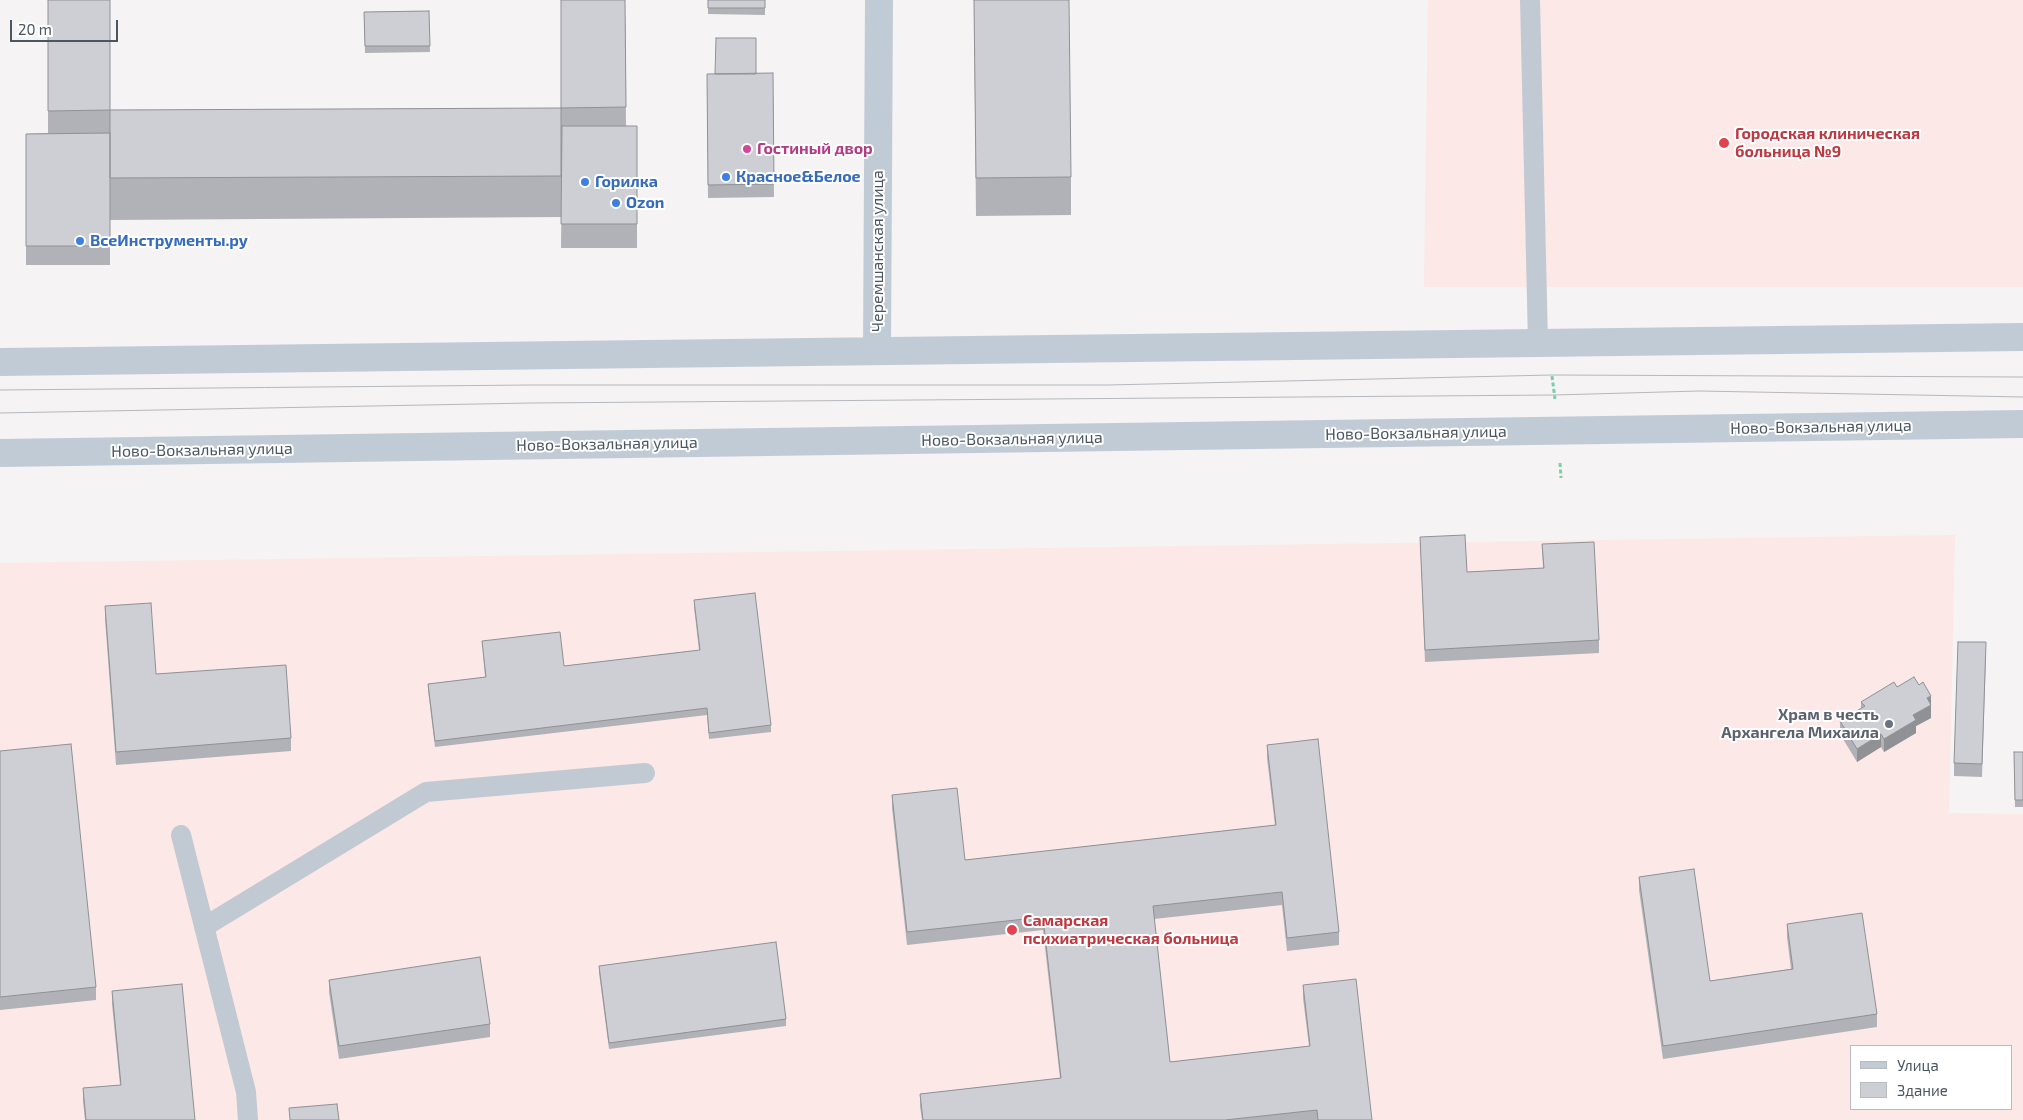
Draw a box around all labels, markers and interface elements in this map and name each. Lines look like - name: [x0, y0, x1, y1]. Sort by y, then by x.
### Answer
- scale bar: [12, 10, 120, 42]
- text: 20 m: [18, 20, 52, 38]
- place label: Городская клиническая больница №9: [1735, 124, 1920, 162]
- marker: Городская клиническая больница №9: [1717, 136, 1731, 150]
- place label: Гостиный двор: [757, 139, 873, 159]
- marker: Гостиный двор: [741, 143, 753, 155]
- place label: Красное&Белое: [736, 167, 861, 187]
- street label: Черемшанская улица: [868, 170, 888, 332]
- marker: Красное&Белое: [720, 171, 732, 183]
- place label: Горилка: [595, 172, 658, 192]
- marker: Горилка: [579, 176, 591, 188]
- place label: Ozon: [626, 193, 664, 213]
- marker: Ozon: [610, 197, 622, 209]
- place label: ВсеИнструменты.ру: [90, 231, 248, 251]
- marker: ВсеИнструменты.ру: [74, 235, 86, 247]
- street label: Ново-Вокзальная улица: [1730, 416, 1912, 438]
- street label: Ново-Вокзальная улица: [1325, 422, 1507, 444]
- street label: Ново-Вокзальная улица: [921, 428, 1103, 450]
- street label: Ново-Вокзальная улица: [516, 433, 698, 455]
- street label: Ново-Вокзальная улица: [111, 439, 293, 461]
- place label: Храм в честь Архангела Михаила: [1721, 705, 1879, 743]
- marker: Храм в честь Архангела Михаила: [1883, 718, 1895, 730]
- place label: Самарская психиатрическая больница: [1023, 911, 1239, 949]
- marker: Самарская психиатрическая больница: [1005, 923, 1019, 937]
- legend: [1850, 1045, 2013, 1110]
- text: Улица: [1897, 1056, 1939, 1074]
- text: Здание: [1897, 1081, 1948, 1099]

